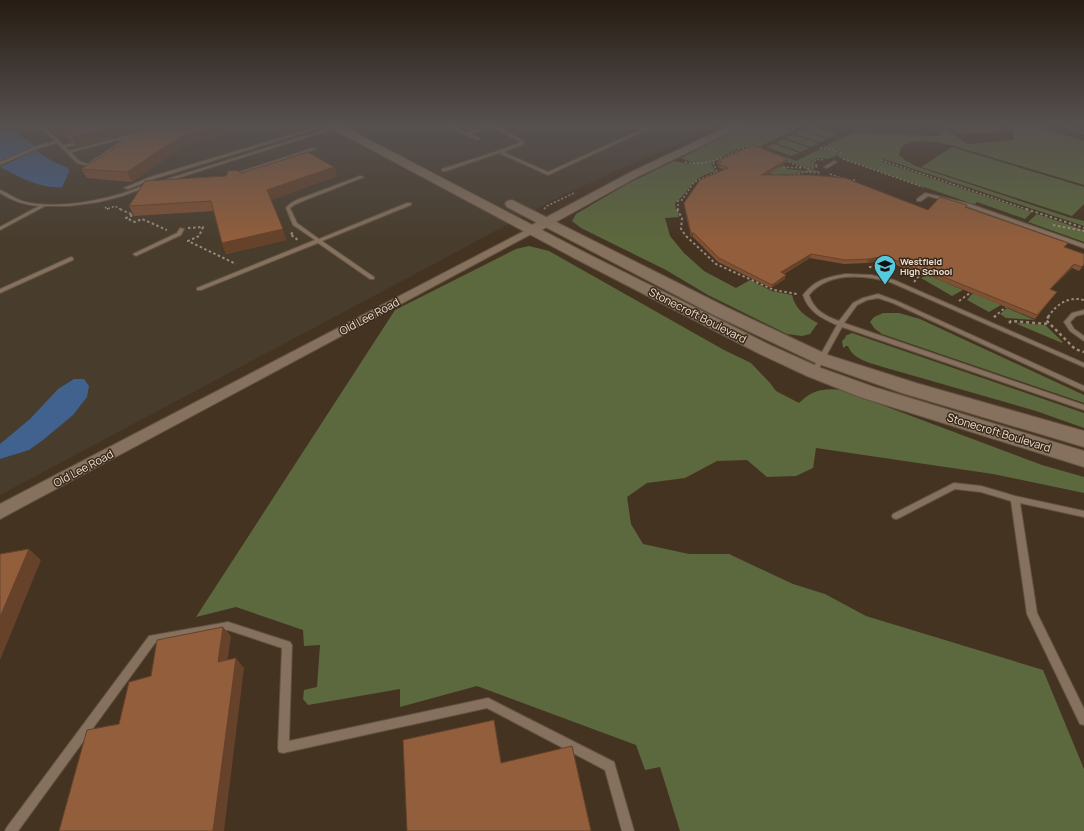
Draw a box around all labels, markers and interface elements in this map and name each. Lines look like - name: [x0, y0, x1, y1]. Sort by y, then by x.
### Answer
- school or university icon: Westfield High School: [872, 253, 898, 286]
- place label: Westfield High School: [900, 255, 952, 278]
- street label: Stonecroft Boulevard: [647, 284, 749, 346]
- street label: Old Lee Road: [336, 294, 402, 338]
- street label: Stonecroft Boulevard: [945, 409, 1053, 455]
- street label: Old Lee Road: [50, 446, 116, 490]

